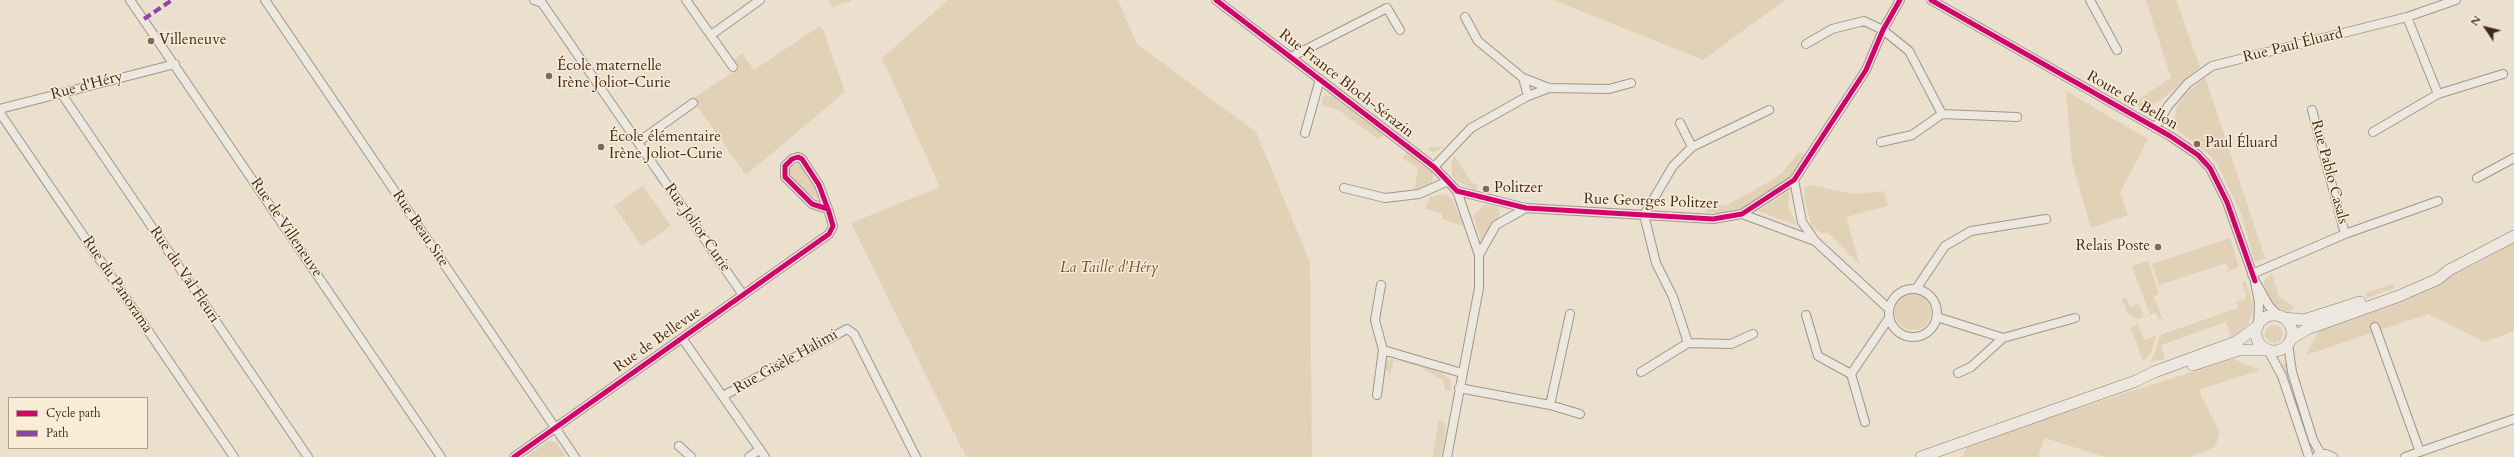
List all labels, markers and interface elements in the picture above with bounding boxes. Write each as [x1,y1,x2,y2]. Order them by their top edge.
north arrow [2466,8,2506,48]
text: N [2467,13,2485,29]
street label: Rue Paul Éluard [2241,25,2345,67]
street label: Rue France Bloch-Sérazin [1275,26,1417,142]
place label: Villeneuve [159,32,227,50]
marker: Villeneuve [146,36,156,46]
place label: École maternelle Irène Joliot-Curie [557,58,671,93]
street label: Rue d'Héry [49,68,125,104]
street label: Route de Bellon [2083,68,2181,134]
marker: École maternelle Irène Joliot-Curie [544,71,554,81]
street label: Rue Pablo Casals [2306,118,2352,226]
place label: École élémentaire Irène Joliot-Curie [609,129,723,164]
place label: Paul Éluard [2205,135,2278,153]
marker: Paul Éluard [2192,139,2202,149]
marker: École élémentaire Irène Joliot-Curie [596,142,606,152]
street label: Rue de Villeneuve [246,175,326,281]
street label: Rue Joliot Curie [660,180,734,276]
place label: Politzer [1494,180,1543,198]
marker: Politzer [1481,184,1491,194]
street label: Rue Beau Site [388,187,452,271]
street label: Rue Georges Politzer [1583,191,1719,213]
street label: Rue du Val Fleuri [145,223,223,327]
street label: Rue du Panorama [78,233,156,337]
place label: Relais Poste [2076,238,2150,256]
marker: Relais Poste [2153,242,2163,252]
park label: La Taille d'Héry [1060,260,1158,278]
street label: Rue de Bellevue [611,303,705,377]
street label: Rue Gisèle Halimi [731,326,841,398]
legend [8,397,148,449]
text: Cycle path [46,405,101,421]
text: Path [46,425,69,441]

